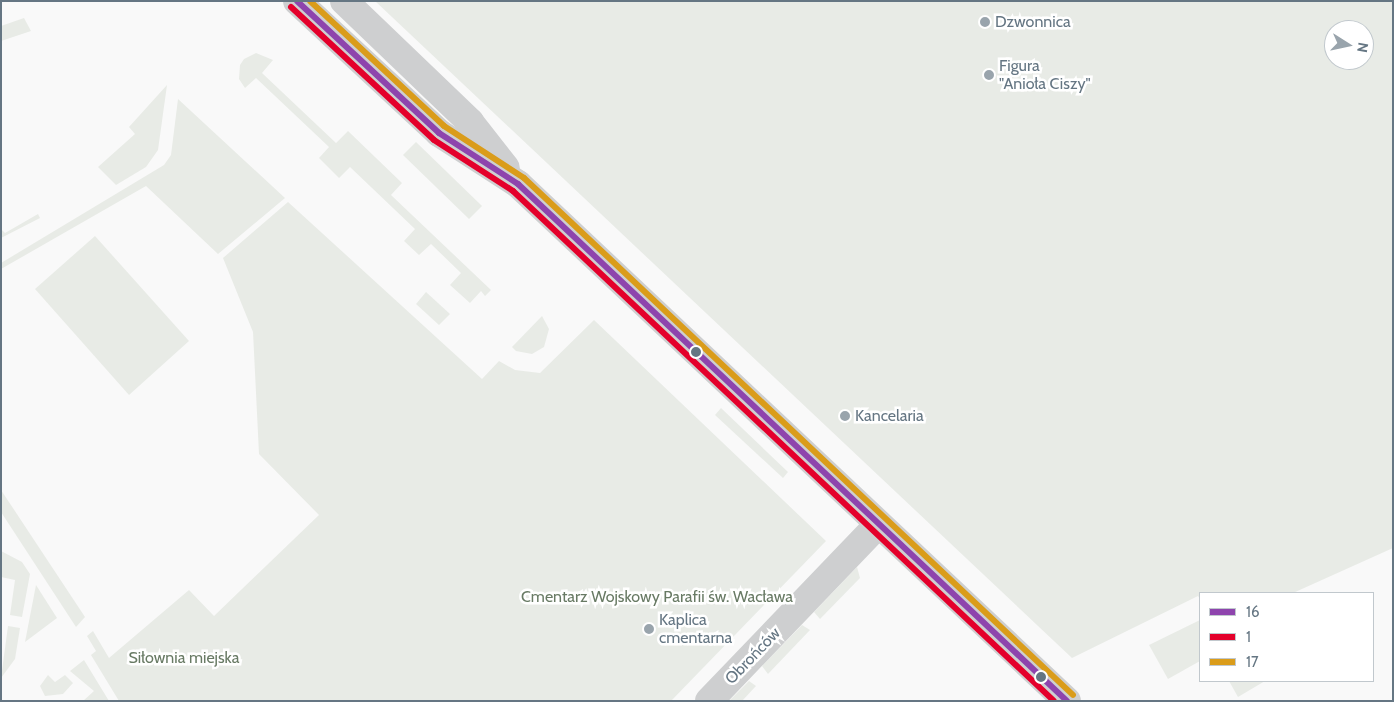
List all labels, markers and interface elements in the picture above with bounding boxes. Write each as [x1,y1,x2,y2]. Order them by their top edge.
place label: Dzwonnica [995,12,1071,32]
marker: Dzwonnica [979,16,991,28]
north arrow [1324,20,1374,70]
text: N [1353,41,1373,54]
place label: Figura "Anioła Ciszy" [999,56,1091,94]
marker: Figura "Anioła Ciszy" [983,69,995,81]
unlabelled marker [691,347,701,357]
place label: Kancelaria [855,406,924,426]
marker: Kancelaria [839,410,851,422]
park label: Cmentarz Wojskowy Parafii św. Wacława [521,587,793,607]
legend [1199,592,1374,682]
text: 16 [1246,603,1259,621]
place label: Kaplica cmentarna [659,610,732,648]
marker: Kaplica cmentarna [643,623,655,635]
street label: Obrońców [721,624,785,688]
text: 1 [1246,628,1251,646]
park label: Siłownia miejska [129,648,239,668]
text: 17 [1246,653,1258,671]
unlabelled marker [1036,672,1046,682]

